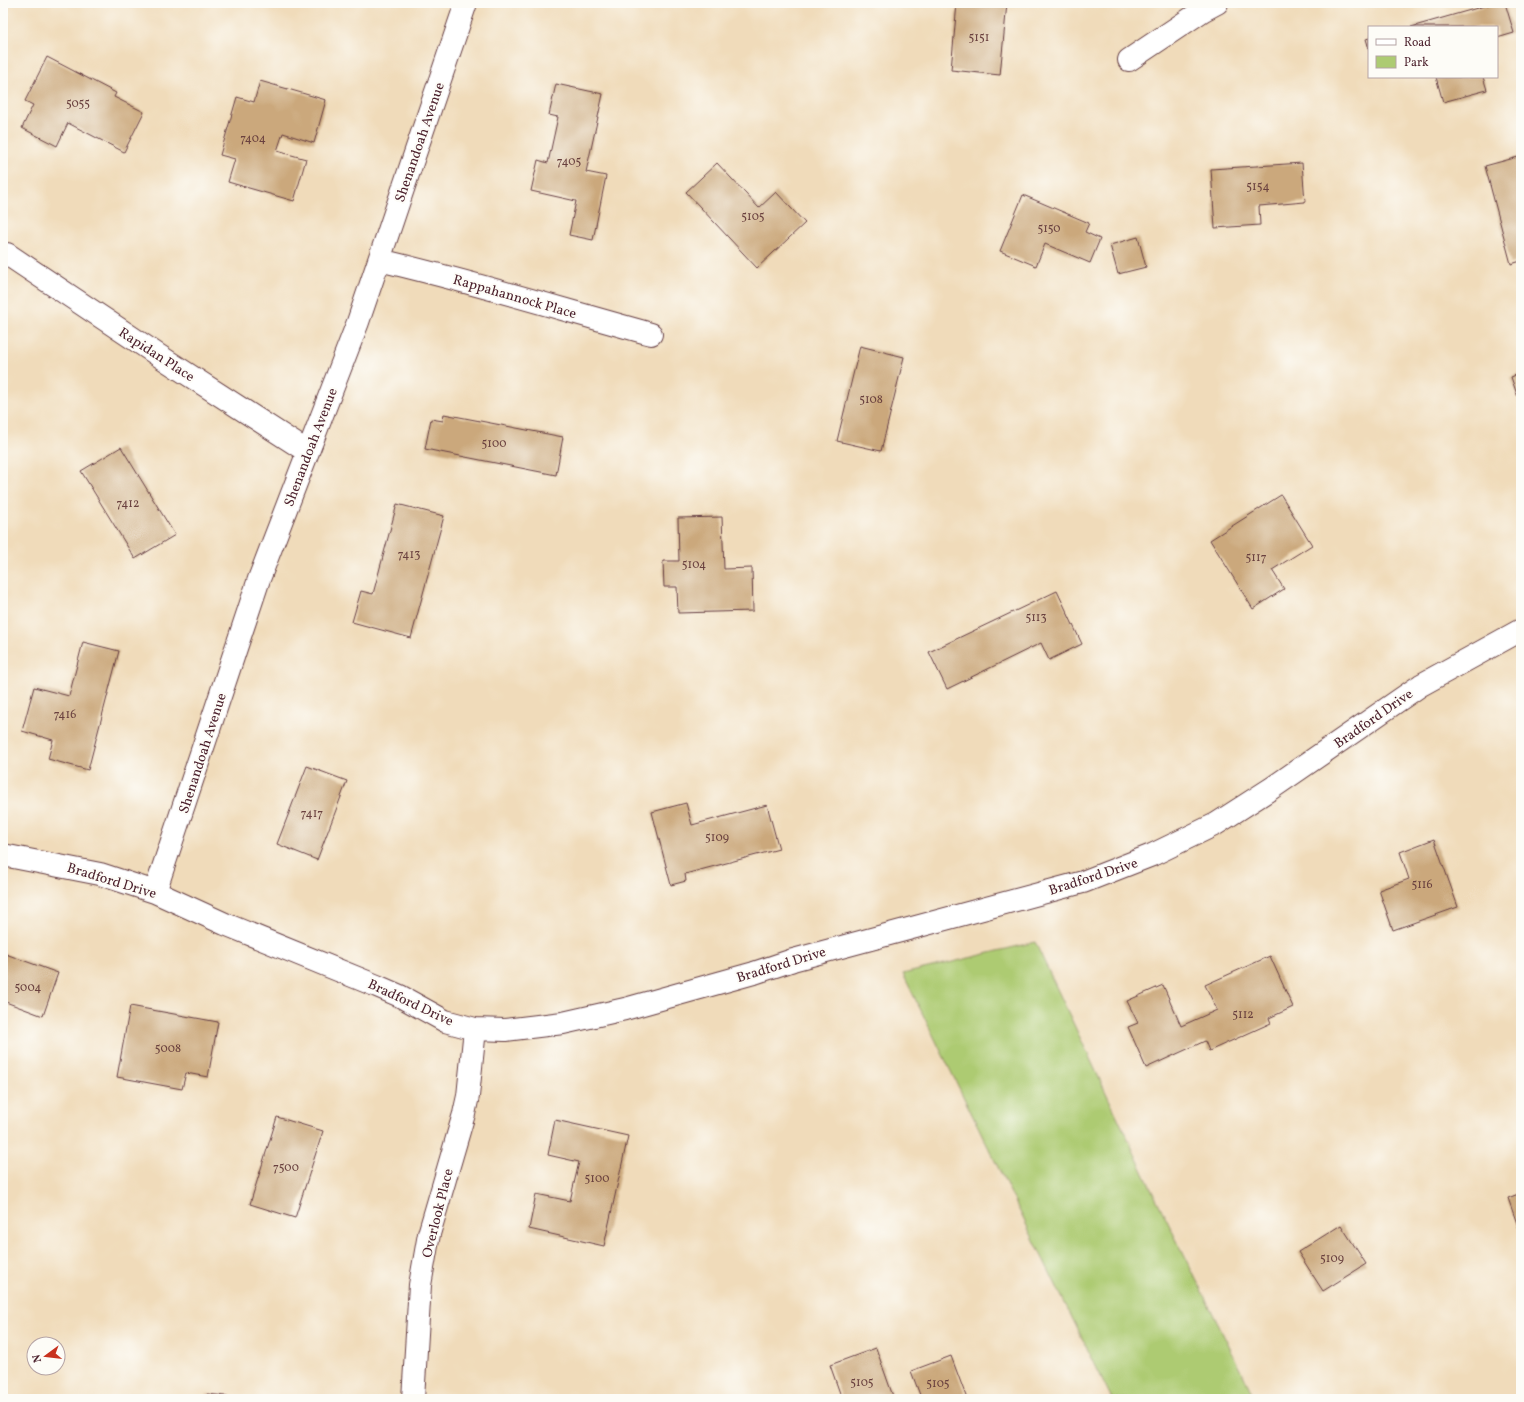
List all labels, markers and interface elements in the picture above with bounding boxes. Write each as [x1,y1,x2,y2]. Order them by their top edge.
legend [1368,26,1498,78]
house number: 5151 [969,30,989,46]
text: Road [1404,35,1431,51]
text: Park [1404,55,1429,71]
street label: Shenandoah Avenue [391,80,450,205]
house number: 5055 [66,96,90,112]
house number: 7404 [240,131,266,147]
house number: 7405 [557,154,581,170]
house number: 5154 [1246,179,1270,195]
house number: 5105 [741,209,765,225]
house number: 5150 [1037,221,1061,237]
street label: Rappahannock Place [451,271,579,324]
street label: Rapidan Place [115,324,198,387]
street label: Shenandoah Avenue [280,385,343,510]
house number: 5108 [859,392,883,408]
house number: 5100 [481,436,507,452]
house number: 7412 [117,496,139,512]
house number: 7413 [398,547,420,563]
house number: 5117 [1246,550,1267,566]
house number: 5104 [682,557,706,573]
house number: 5113 [1025,610,1047,626]
street label: Bradford Drive [1331,685,1417,754]
street label: Shenandoah Avenue [175,690,232,816]
house number: 7416 [54,707,76,723]
house number: 7417 [301,806,323,822]
house number: 5109 [705,830,729,846]
street label: Bradford Drive [1047,854,1141,901]
street label: Bradford Drive [65,859,159,904]
house number: 5116 [1411,877,1433,893]
street label: Bradford Drive [734,943,829,988]
street label: Bradford Drive [364,975,457,1032]
house number: 5004 [14,980,42,996]
house number: 5112 [1232,1007,1254,1023]
house number: 5008 [155,1041,181,1057]
house number: 7500 [273,1160,299,1176]
street label: Overlook Place [418,1166,459,1260]
house number: 5100 [584,1171,610,1187]
house number: 5109 [1320,1251,1344,1267]
north arrow [26,1336,66,1376]
text: N [30,1352,46,1364]
house number: 5105 [850,1375,874,1391]
house number: 5105 [926,1376,950,1392]

